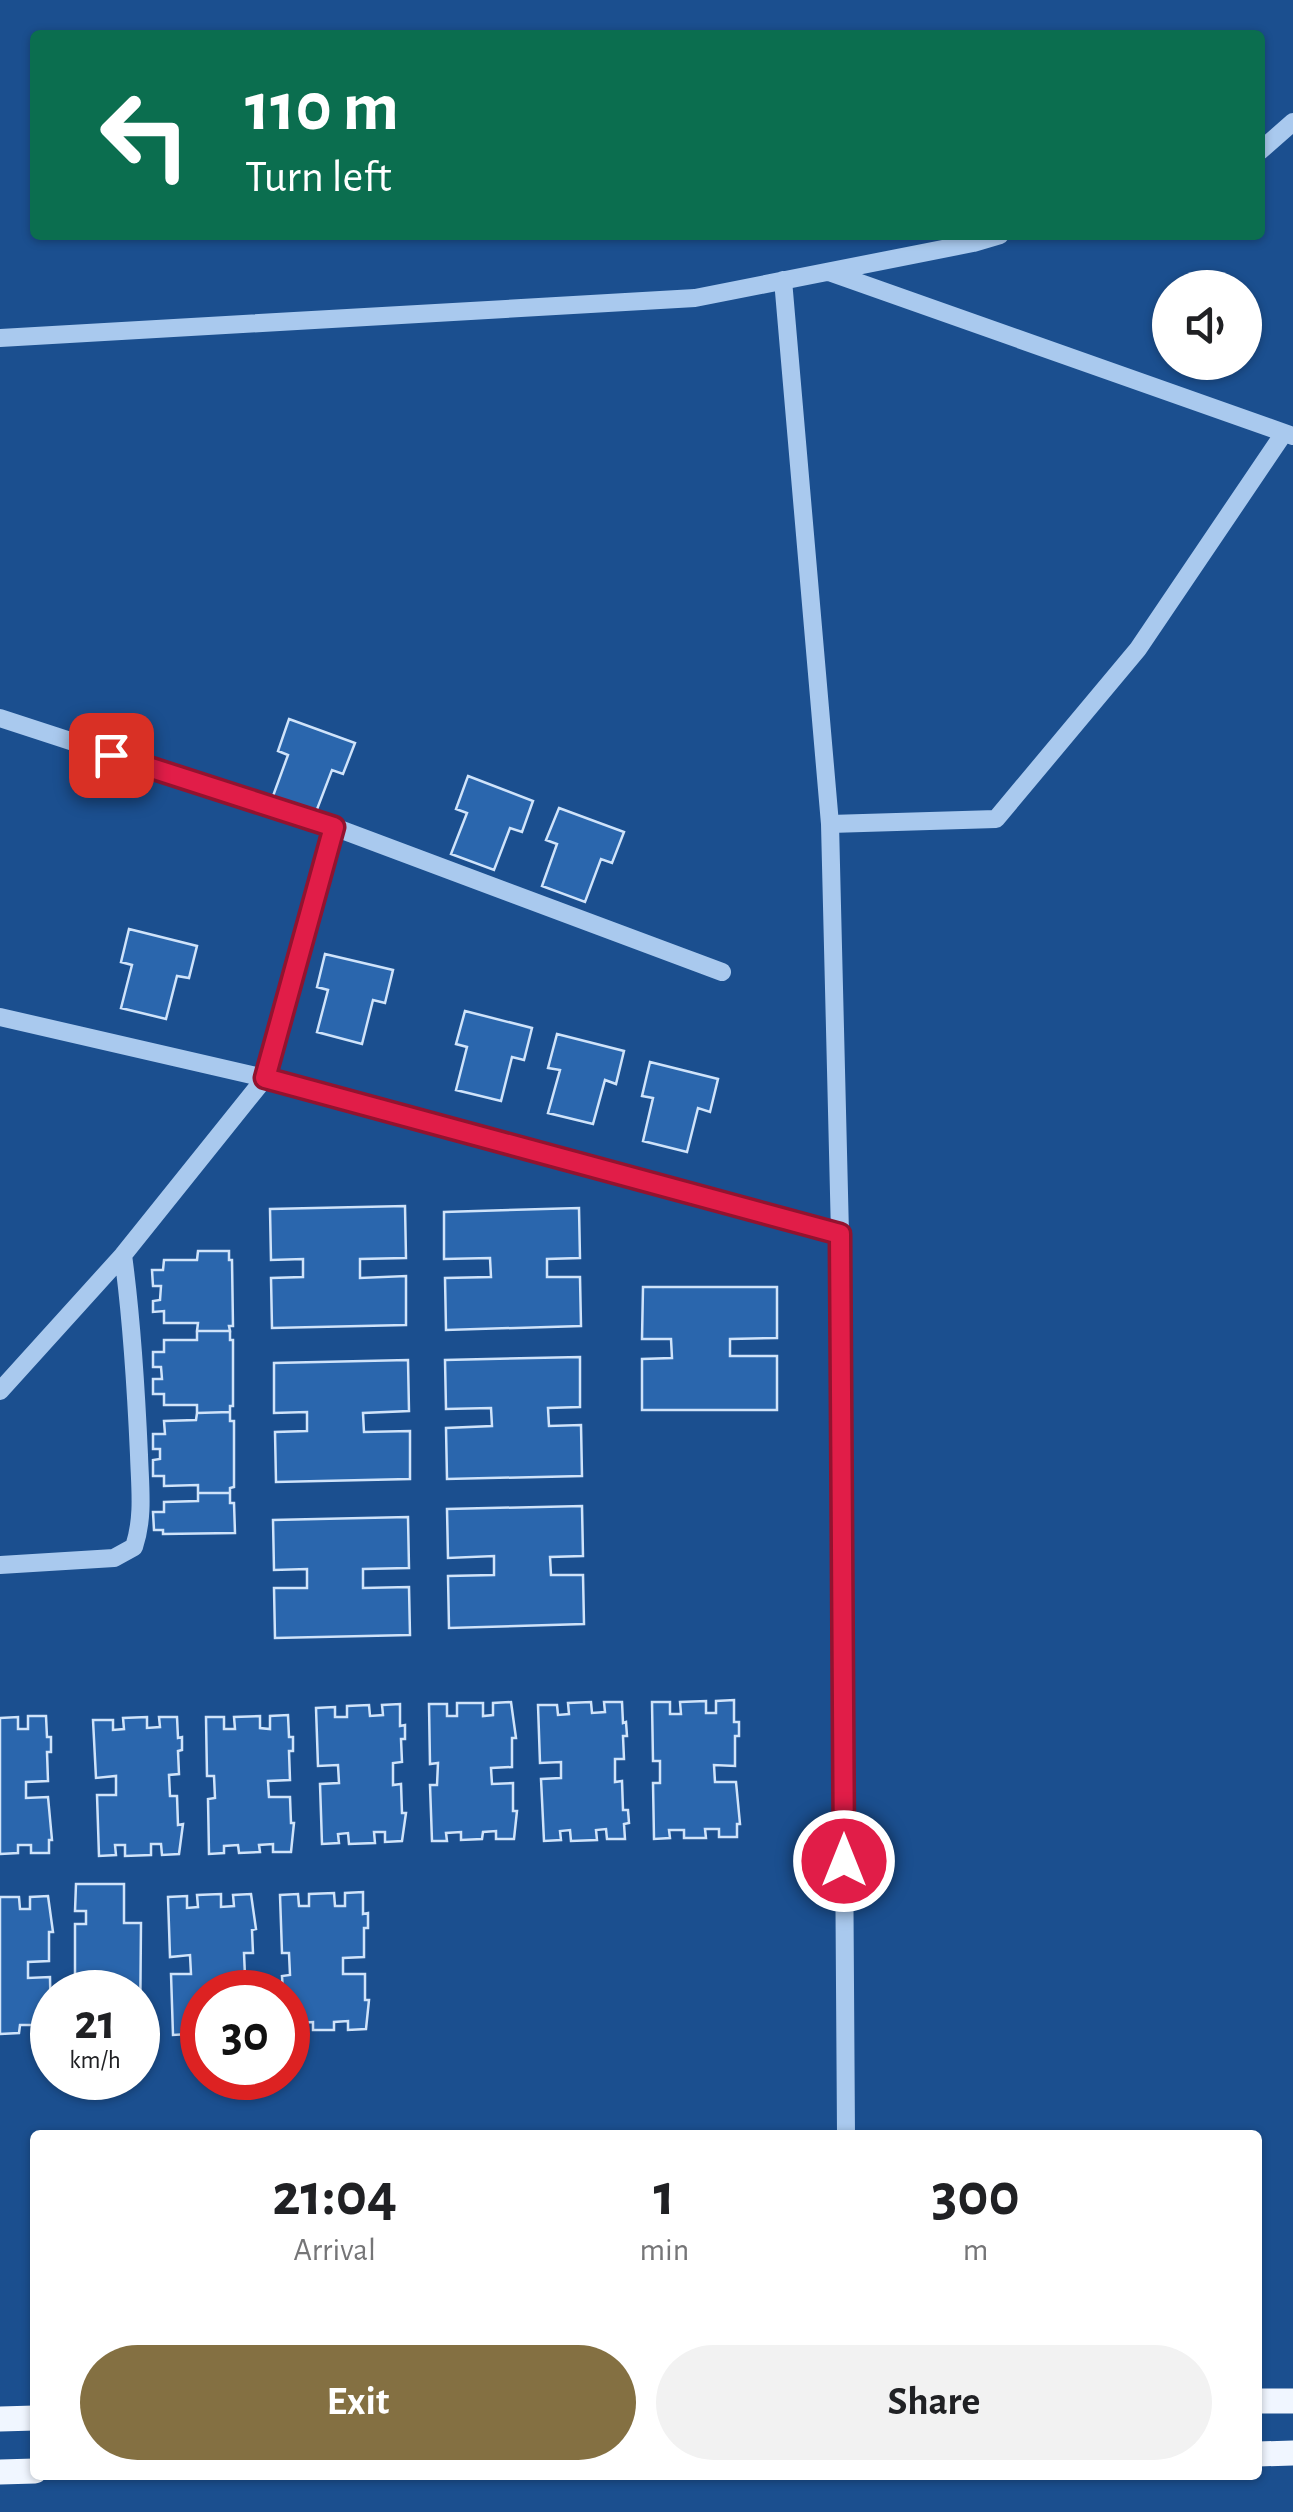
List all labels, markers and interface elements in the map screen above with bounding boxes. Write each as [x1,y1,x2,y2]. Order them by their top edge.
icon: left [80,70,210,200]
text: 110 m [245,73,399,143]
text: Turn left [245,155,392,200]
map controls [1152,270,1262,380]
button: sound [1152,270,1262,380]
pin [69,713,154,798]
icon: arrive [84,728,139,783]
position arrow [792,1809,896,1913]
speed limit sign: 30 [180,1970,310,2100]
text: 21 [74,1998,116,2048]
text: km/h [69,2048,121,2073]
text: 21:04 [272,2166,397,2226]
text: 1 [654,2166,675,2226]
text: 300 [931,2166,1020,2226]
text: Arrival [294,2234,376,2266]
text: min [639,2234,689,2266]
text: m [963,2234,988,2266]
button: Exit [80,2345,636,2460]
button: Share [656,2345,1212,2460]

